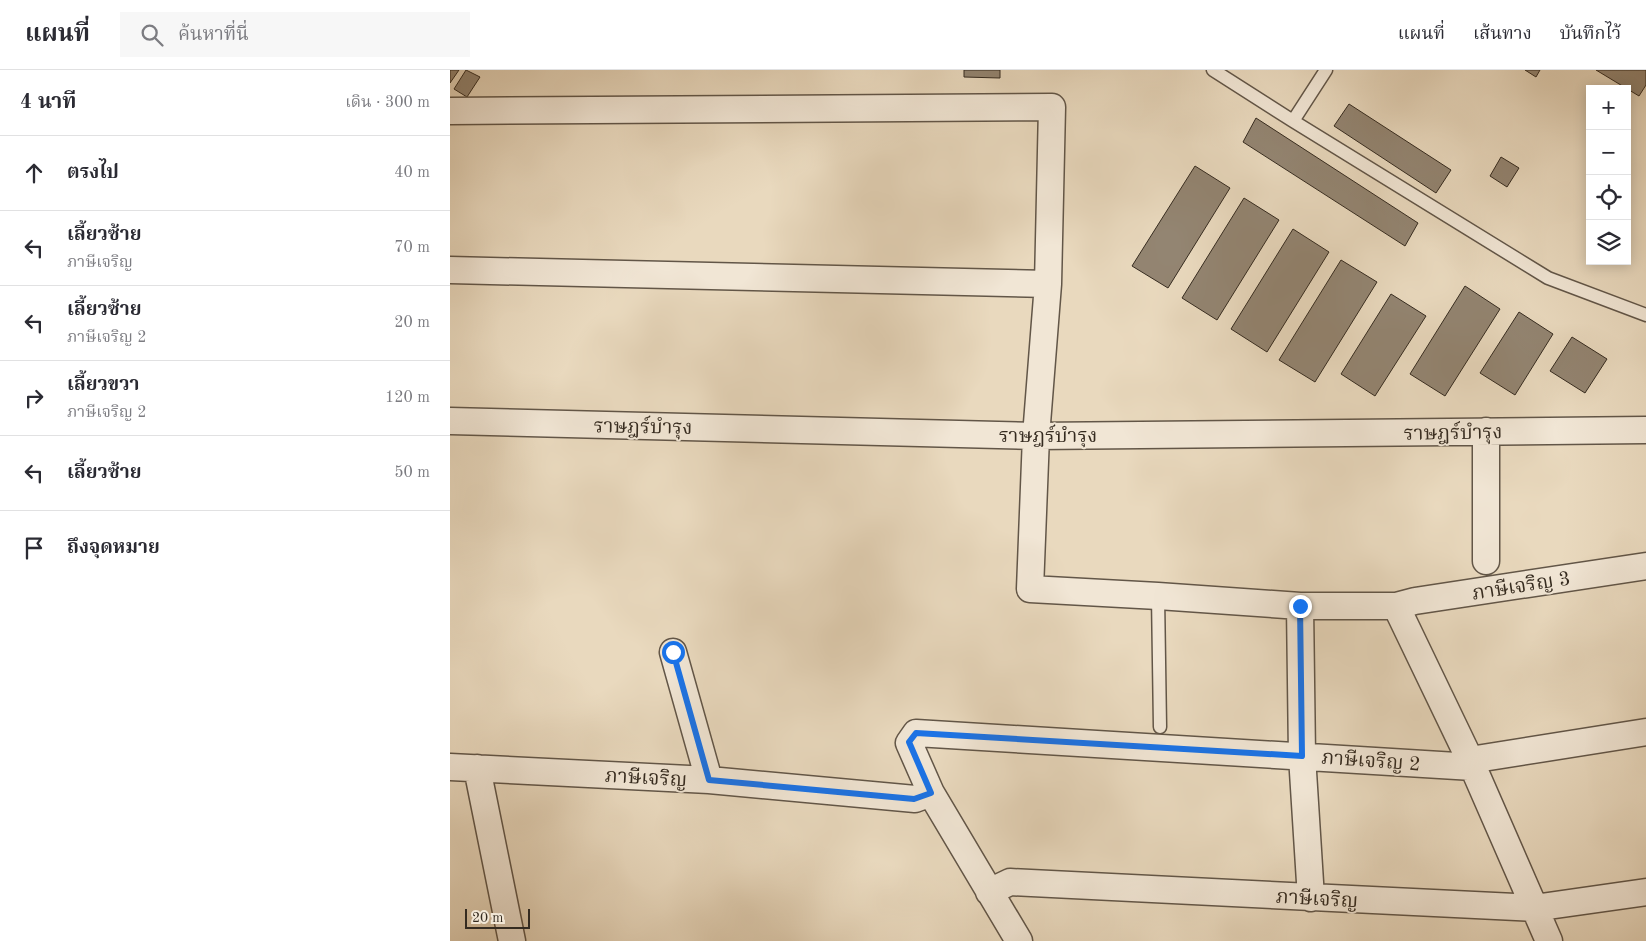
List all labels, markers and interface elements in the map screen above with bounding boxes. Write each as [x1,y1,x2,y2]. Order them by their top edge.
search box [120,12,470,57]
icon: search [138,21,166,49]
text: แผนที่ [25,23,90,47]
text: แผนที่ [1398,25,1445,43]
text: เส้นทาง [1473,25,1532,43]
text: บันทึกไว้ [1560,25,1621,43]
text: ค้นหาที่นี่ [178,26,249,45]
map controls [1586,85,1631,265]
button: + [1586,85,1631,130]
text: 4 นาที [20,92,76,113]
text: เดิน · 300 m [345,95,430,111]
button: − [1586,130,1631,175]
icon: ahead [20,159,48,187]
text: ตรงไป [67,164,119,183]
text: 40 m [394,165,430,181]
button: locate [1586,175,1631,220]
button: layers [1586,220,1631,265]
text: เลี้ยวซ้าย [67,226,141,245]
icon: left [20,234,48,262]
text: 70 m [394,240,430,256]
text: ภาษีเจริญ [67,255,133,271]
text: เลี้ยวซ้าย [67,301,141,320]
icon: left [20,309,48,337]
text: 20 m [394,315,430,331]
text: ภาษีเจริญ 2 [67,330,147,346]
text: เลี้ยวขวา [67,376,139,395]
icon: right [20,384,48,412]
text: 120 m [385,390,430,406]
text: ภาษีเจริญ 2 [67,405,147,421]
street label: ราษฎร์บำรุง [593,414,693,440]
street label: ราษฎร์บำรุง [1403,420,1503,446]
street label: ราษฎร์บำรุง [999,424,1097,448]
icon: left [20,459,48,487]
text: เลี้ยวซ้าย [67,464,141,483]
text: 50 m [394,465,430,481]
icon: arrive [20,534,48,562]
text: ถึงจุดหมาย [67,539,160,558]
street label: ภาษีเจริญ 3 [1470,568,1572,605]
route end [1289,595,1312,618]
route start [662,641,685,664]
street label: ภาษีเจริญ 2 [1321,748,1421,775]
street label: ภาษีเจริญ [604,766,688,791]
street label: ภาษีเจริญ [1275,887,1359,912]
scale bar [465,906,530,929]
text: 20 m [472,911,503,925]

